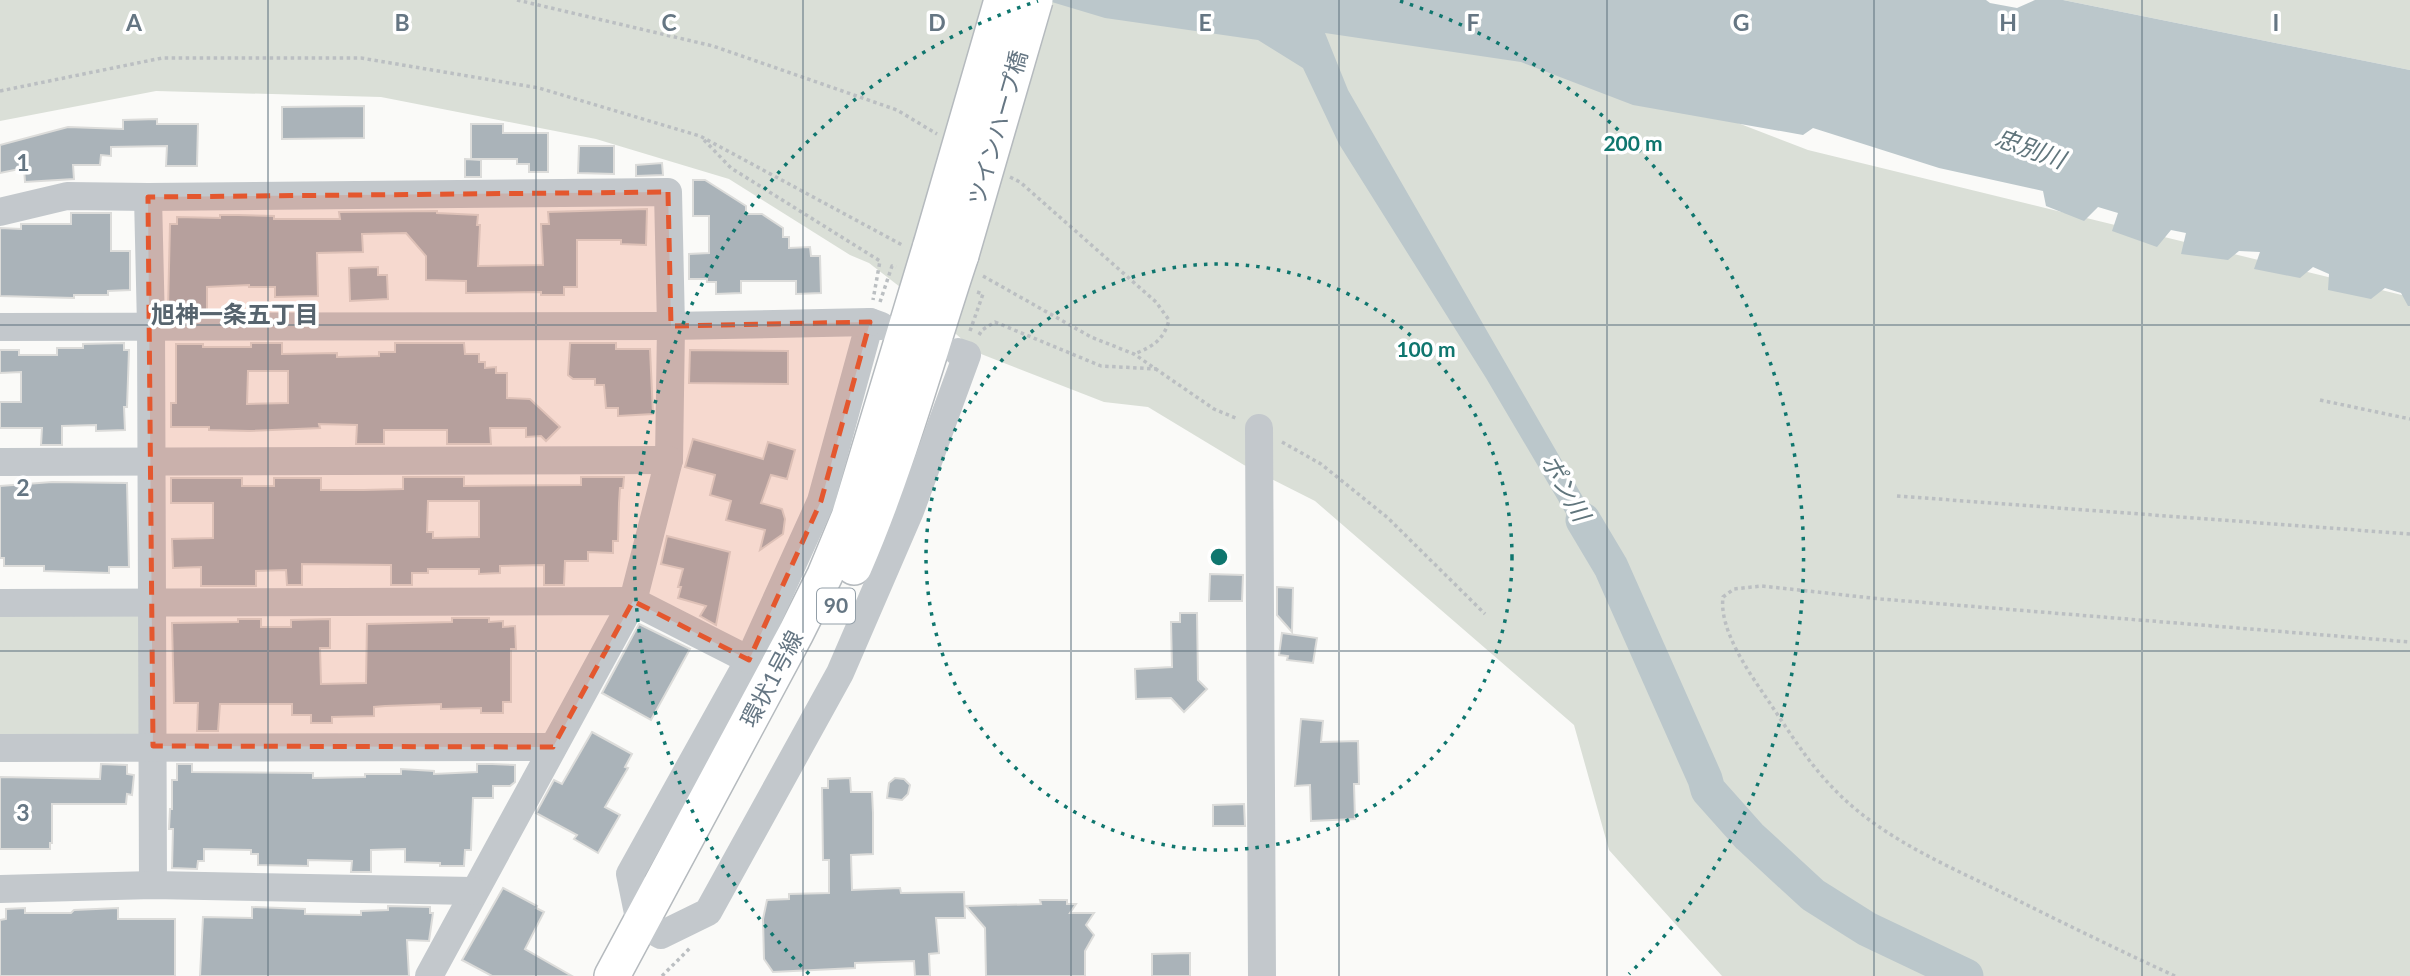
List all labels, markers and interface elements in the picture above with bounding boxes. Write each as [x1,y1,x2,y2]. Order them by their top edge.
text: A [125,8,143,36]
text: B [394,8,410,36]
text: C [661,8,677,36]
text: D [928,8,946,36]
text: E [1198,8,1212,36]
text: F [1466,8,1480,36]
text: G [1733,8,1749,36]
text: H [1999,8,2017,36]
text: I [2273,8,2279,36]
street label: ツインハープ橋 [962,47,1032,208]
water label: 忠別川 [1992,122,2072,175]
text: 200 m [1603,130,1663,155]
text: 1 [16,148,30,176]
district label: 旭神一条五丁目 [151,299,319,328]
text: 100 m [1396,336,1456,361]
water label: ポン川 [1536,449,1598,528]
text: 2 [16,473,30,501]
centre of rings [1207,545,1231,569]
road number: 90 [817,588,855,624]
street label: 環状1号線 [734,625,808,732]
text: 3 [16,798,30,826]

